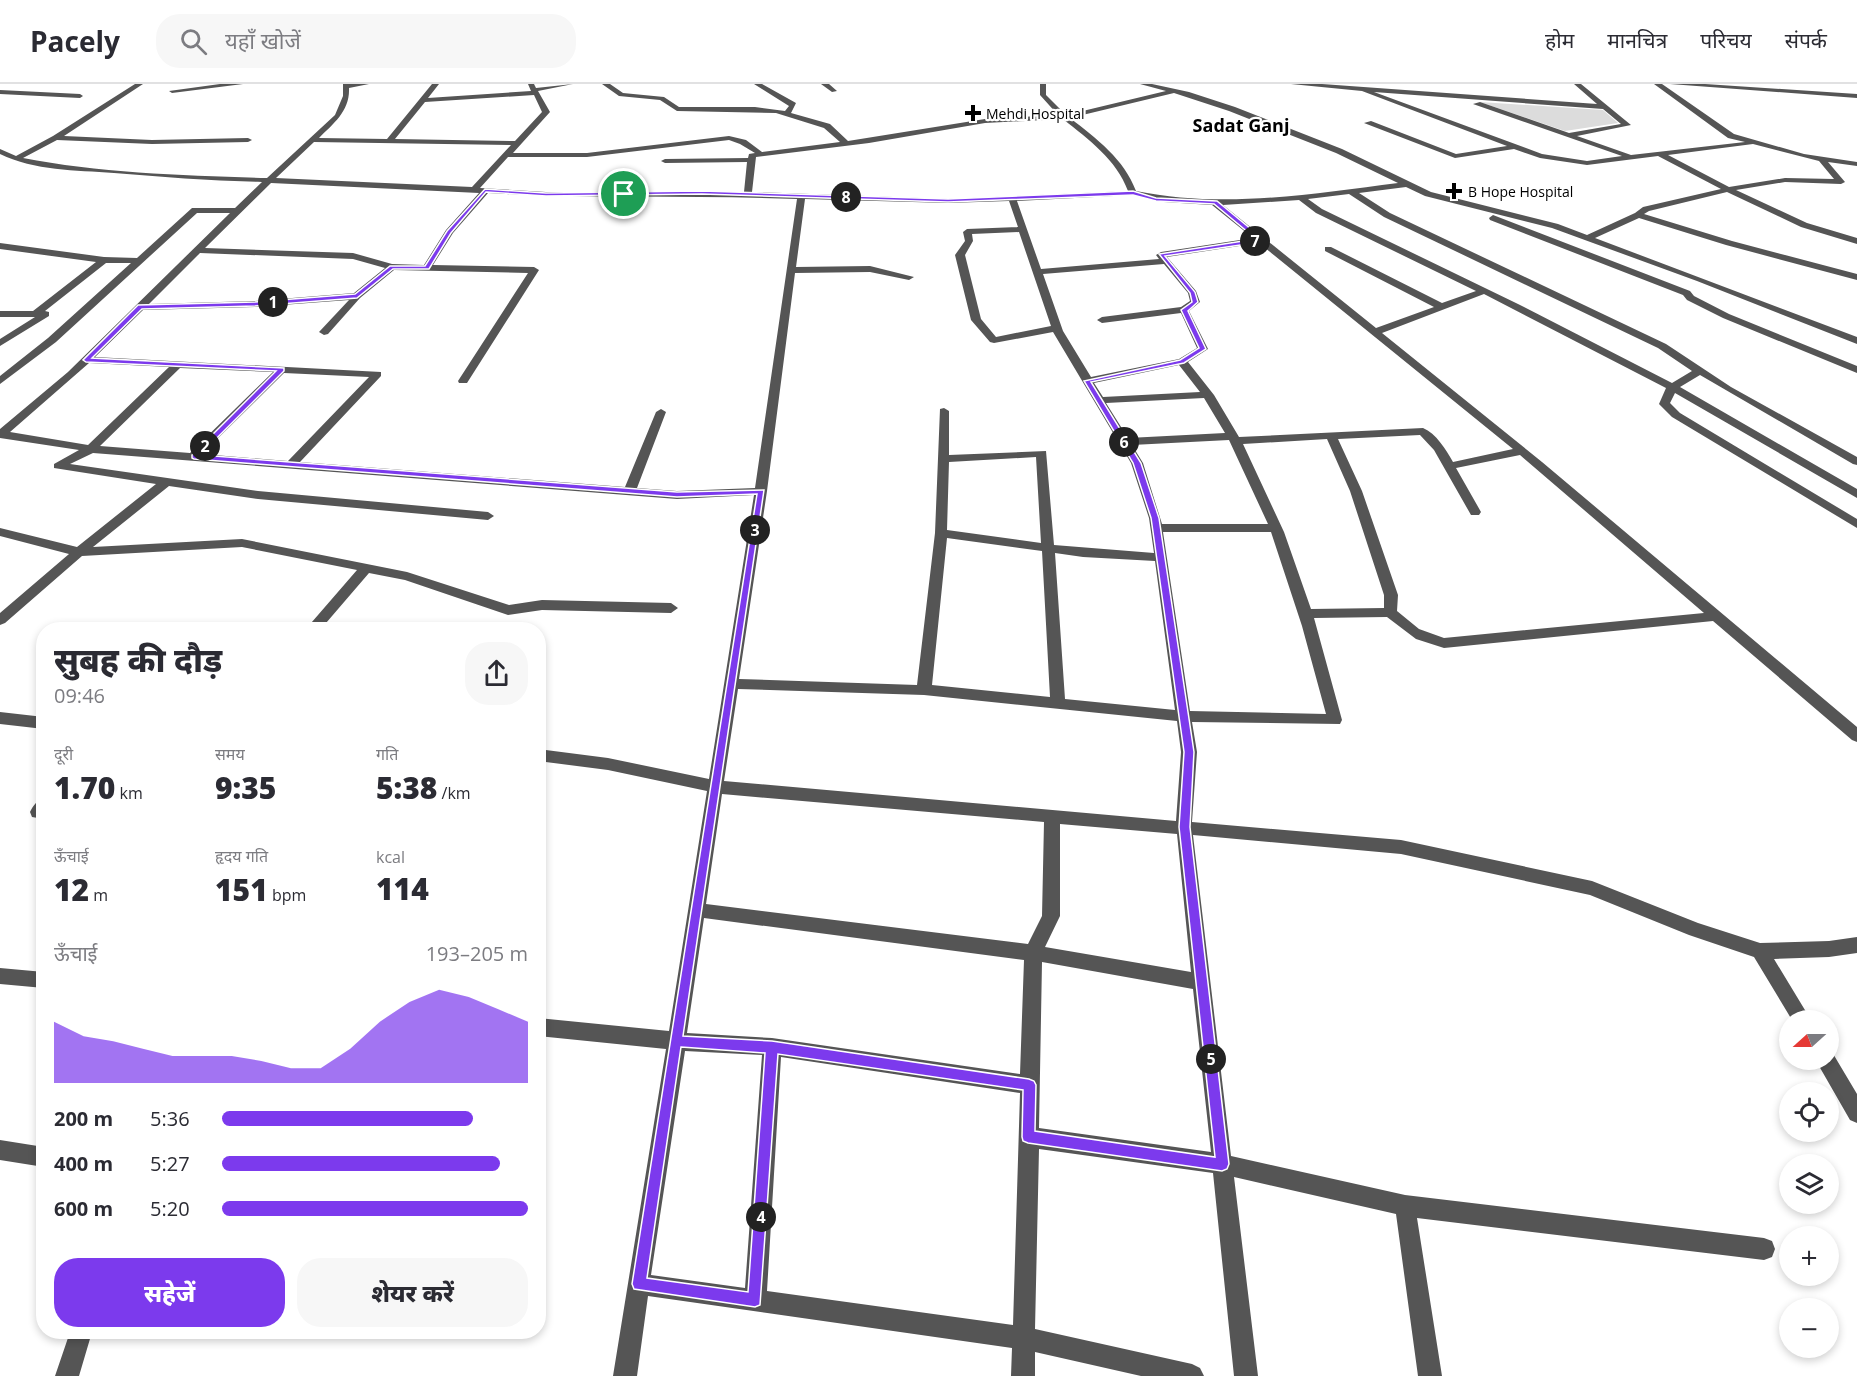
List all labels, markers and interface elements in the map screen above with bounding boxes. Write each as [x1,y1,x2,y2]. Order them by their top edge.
search box [156,14,576,68]
text: Pacely [30,22,120,60]
icon: search [177,25,210,58]
text: यहाँ खोजें [225,25,301,55]
text: होम [1545,26,1574,54]
text: मानचित्र [1607,26,1667,54]
text: परिचय [1700,26,1752,54]
text: संपर्क [1785,26,1827,54]
marker: Mehdi Hospital [964,104,982,122]
place label: Mehdi Hospital [986,104,1085,123]
district label: Sadat Ganj [1193,113,1289,137]
pin [598,168,649,219]
icon: arrive [607,177,640,210]
pin: 8 [831,182,861,212]
marker: B Hope Hospital [1445,182,1463,200]
place label: B Hope Hospital [1468,182,1573,201]
text: 8 [841,186,851,208]
pin: 7 [1240,226,1270,256]
text: 7 [1250,230,1260,252]
pin: 1 [258,287,288,317]
text: 1 [268,291,278,313]
pin: 6 [1109,427,1139,457]
pin: 2 [190,431,220,461]
text: 6 [1119,431,1129,453]
text: 2 [200,435,210,457]
pin: 3 [740,515,770,545]
text: 3 [750,519,760,541]
text: सुबह की दौड़ [54,637,222,682]
button: share [465,642,528,705]
text: 09:46 [54,682,105,709]
text: दूरी [54,743,73,765]
text: समय [215,743,245,765]
text: गति [376,743,398,765]
text: 1.70 [54,767,115,808]
text: 9:35 [215,767,276,808]
text: 5:38 [376,767,437,808]
text: km [115,782,143,804]
text: /km [437,782,471,804]
text: ऊँचाई [54,845,89,867]
text: हृदय गति [215,845,268,867]
text: kcal [376,846,405,868]
text: 114 [376,868,429,909]
text: 12 [54,869,89,910]
text: 151 [215,869,268,910]
text: m [89,884,108,906]
text: bpm [268,884,306,906]
text: ऊँचाई [54,940,97,967]
text: 193–205 m [426,940,528,967]
north arrow [1779,1010,1839,1070]
map controls [1779,1010,1839,1358]
pin: 5 [1196,1044,1226,1074]
text: 5 [1206,1048,1216,1070]
button: locate [1779,1082,1839,1142]
text: 200 m [54,1105,113,1132]
text: 5:36 [150,1105,190,1132]
text: 400 m [54,1150,113,1177]
text: 5:27 [150,1150,190,1177]
button: layers [1779,1154,1839,1214]
text: 600 m [54,1195,113,1222]
text: 5:20 [150,1195,190,1222]
pin: 4 [746,1202,776,1232]
text: 4 [756,1206,766,1228]
button: + [1779,1226,1839,1286]
button: सहेजें [54,1258,285,1327]
button: शेयर करें [297,1258,528,1327]
button: − [1779,1298,1839,1358]

